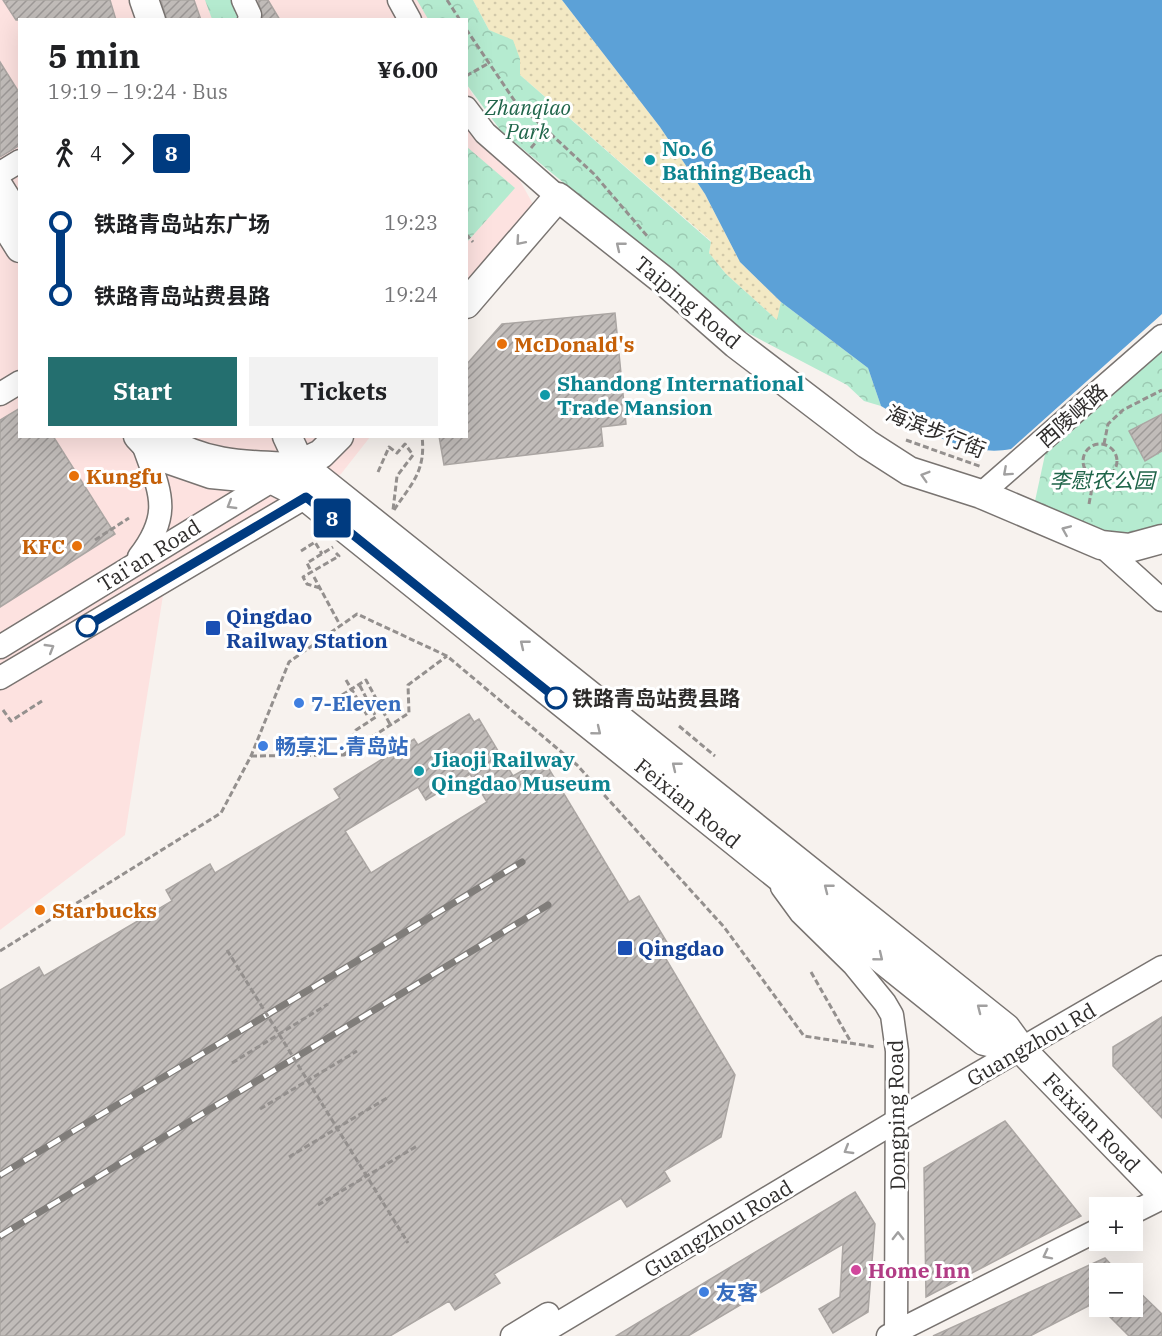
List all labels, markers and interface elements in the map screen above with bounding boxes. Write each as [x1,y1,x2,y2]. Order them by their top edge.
text: 5 min [48,34,140,77]
text: ¥6.00 [377,55,438,84]
text: 19:19 – 19:24 · Bus [48,78,228,105]
park label: Zhanqiao Park [484,93,571,145]
place label: No. 6 Bathing Beach [662,134,812,186]
icon: walk [48,137,81,170]
icon: forward [111,137,144,170]
text: 8 [165,139,178,167]
text: 4 [90,140,102,167]
marker: No. 6 Bathing Beach [643,153,657,167]
text: 铁路青岛站东广场 [94,209,270,238]
text: 19:23 [384,209,438,236]
one-way arrow [516,234,527,245]
one-way arrow [616,242,627,253]
street label: Taiping Road [629,249,747,355]
text: 铁路青岛站费县路 [94,281,270,310]
text: 19:24 [384,281,438,308]
place label: McDonald's [514,330,634,358]
marker: McDonald's [495,337,509,351]
button: Start [48,357,237,426]
button: Tickets [249,357,438,426]
place label: Shandong International Trade Mansion [557,369,804,421]
street label: 西陵峡路 [1031,377,1113,453]
marker: Shandong International Trade Mansion [538,388,552,402]
street label: 海滨步行街 [882,398,990,464]
place label: Kungfu [86,462,163,490]
one-way arrow [1003,465,1014,476]
park label: 李慰农公园 [1050,466,1157,494]
marker: Kungfu [67,469,81,483]
one-way arrow [920,471,931,484]
one-way arrow [227,497,237,509]
line badge: 8 [312,498,352,538]
text: 8 [326,504,338,532]
street label: Tai'an Road [92,512,206,598]
one-way arrow [1061,525,1072,537]
place label: KFC [22,532,65,560]
marker: KFC [70,539,84,553]
place label: Qingdao Railway Station [226,602,388,654]
unlabelled marker [76,615,98,637]
marker: Qingdao Railway Station [204,619,222,637]
one-way arrow [519,640,530,651]
one-way arrow [44,643,54,655]
place label: 铁路青岛站费县路 [572,684,740,712]
marker: 铁路青岛站费县路 [545,687,567,709]
place label: 7-Eleven [311,689,402,717]
marker: 7-Eleven [292,696,306,710]
one-way arrow [590,723,601,734]
place label: 畅享汇·青岛站 [275,732,408,760]
marker: 畅享汇·青岛站 [256,739,270,753]
place label: Jiaoji Railway Qingdao Museum [431,745,611,797]
street label: Feixian Road [629,752,747,854]
one-way arrow [672,762,683,773]
marker: Jiaoji Railway Qingdao Museum [412,764,426,778]
one-way arrow [824,884,835,895]
place label: Starbucks [52,896,157,924]
marker: Starbucks [33,903,47,917]
place label: Qingdao [638,934,724,962]
marker: Qingdao [616,939,634,957]
one-way arrow [872,949,883,960]
street label: Guangzhou Rd [961,996,1101,1092]
one-way arrow [977,1005,988,1016]
street label: Dongping Road [881,1039,911,1191]
street label: Feixian Road [1037,1066,1147,1178]
one-way arrow [844,1143,854,1154]
street label: Guangzhou Road [639,1173,797,1283]
map controls [1089,1197,1143,1317]
button: + [1089,1197,1143,1251]
one-way arrow [892,1231,904,1240]
one-way arrow [1043,1248,1054,1260]
place label: Home Inn [868,1256,970,1284]
marker: Home Inn [849,1263,863,1277]
button: − [1089,1263,1143,1317]
place label: 友客 [716,1278,758,1306]
marker: 友客 [697,1285,711,1299]

